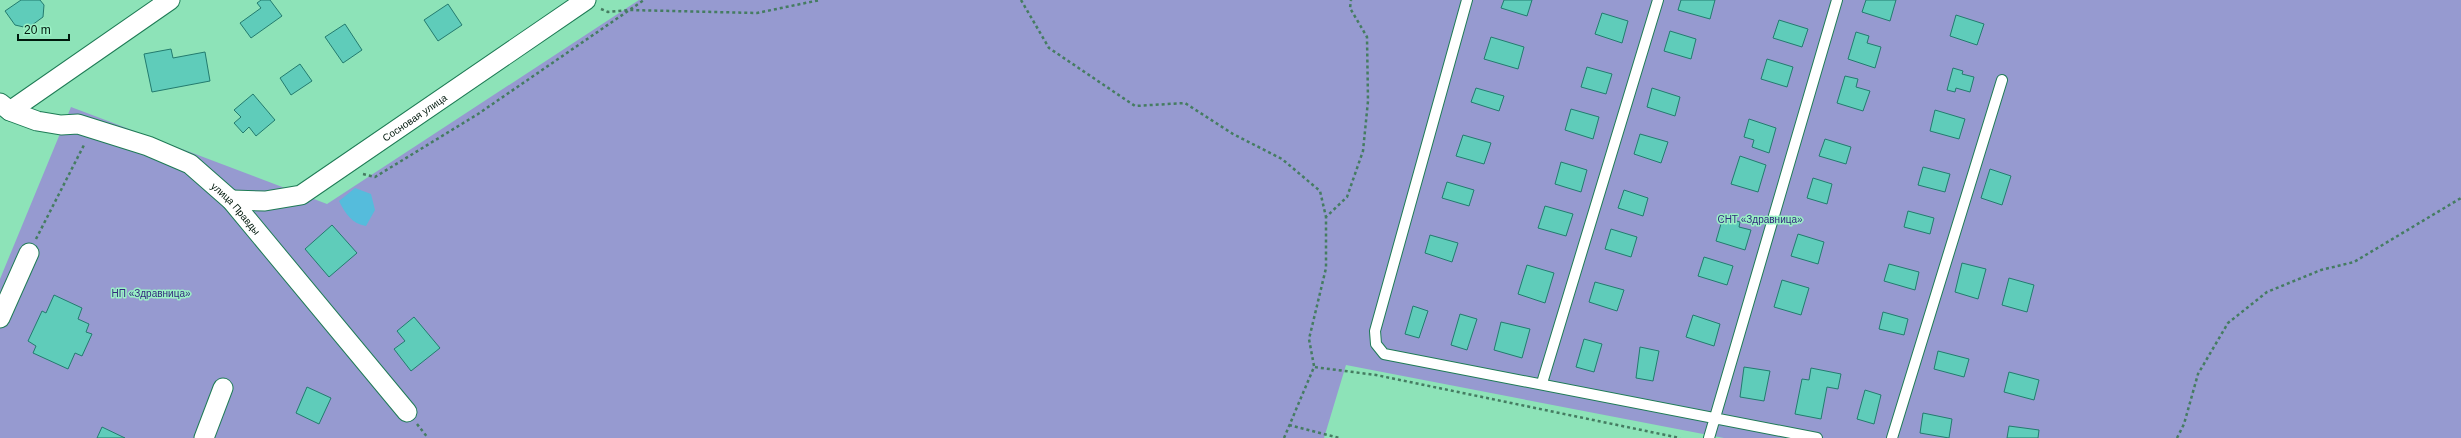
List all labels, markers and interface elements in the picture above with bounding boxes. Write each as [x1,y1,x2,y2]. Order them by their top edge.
scale bar [18,16,69,42]
text: 20 m [24,23,51,37]
street label: Сосновая улица [381,92,449,144]
street label: улица Правды [209,180,262,237]
park label: СНТ «Здравница» [1717,214,1803,225]
park label: НП «Здравница» [111,288,191,299]

